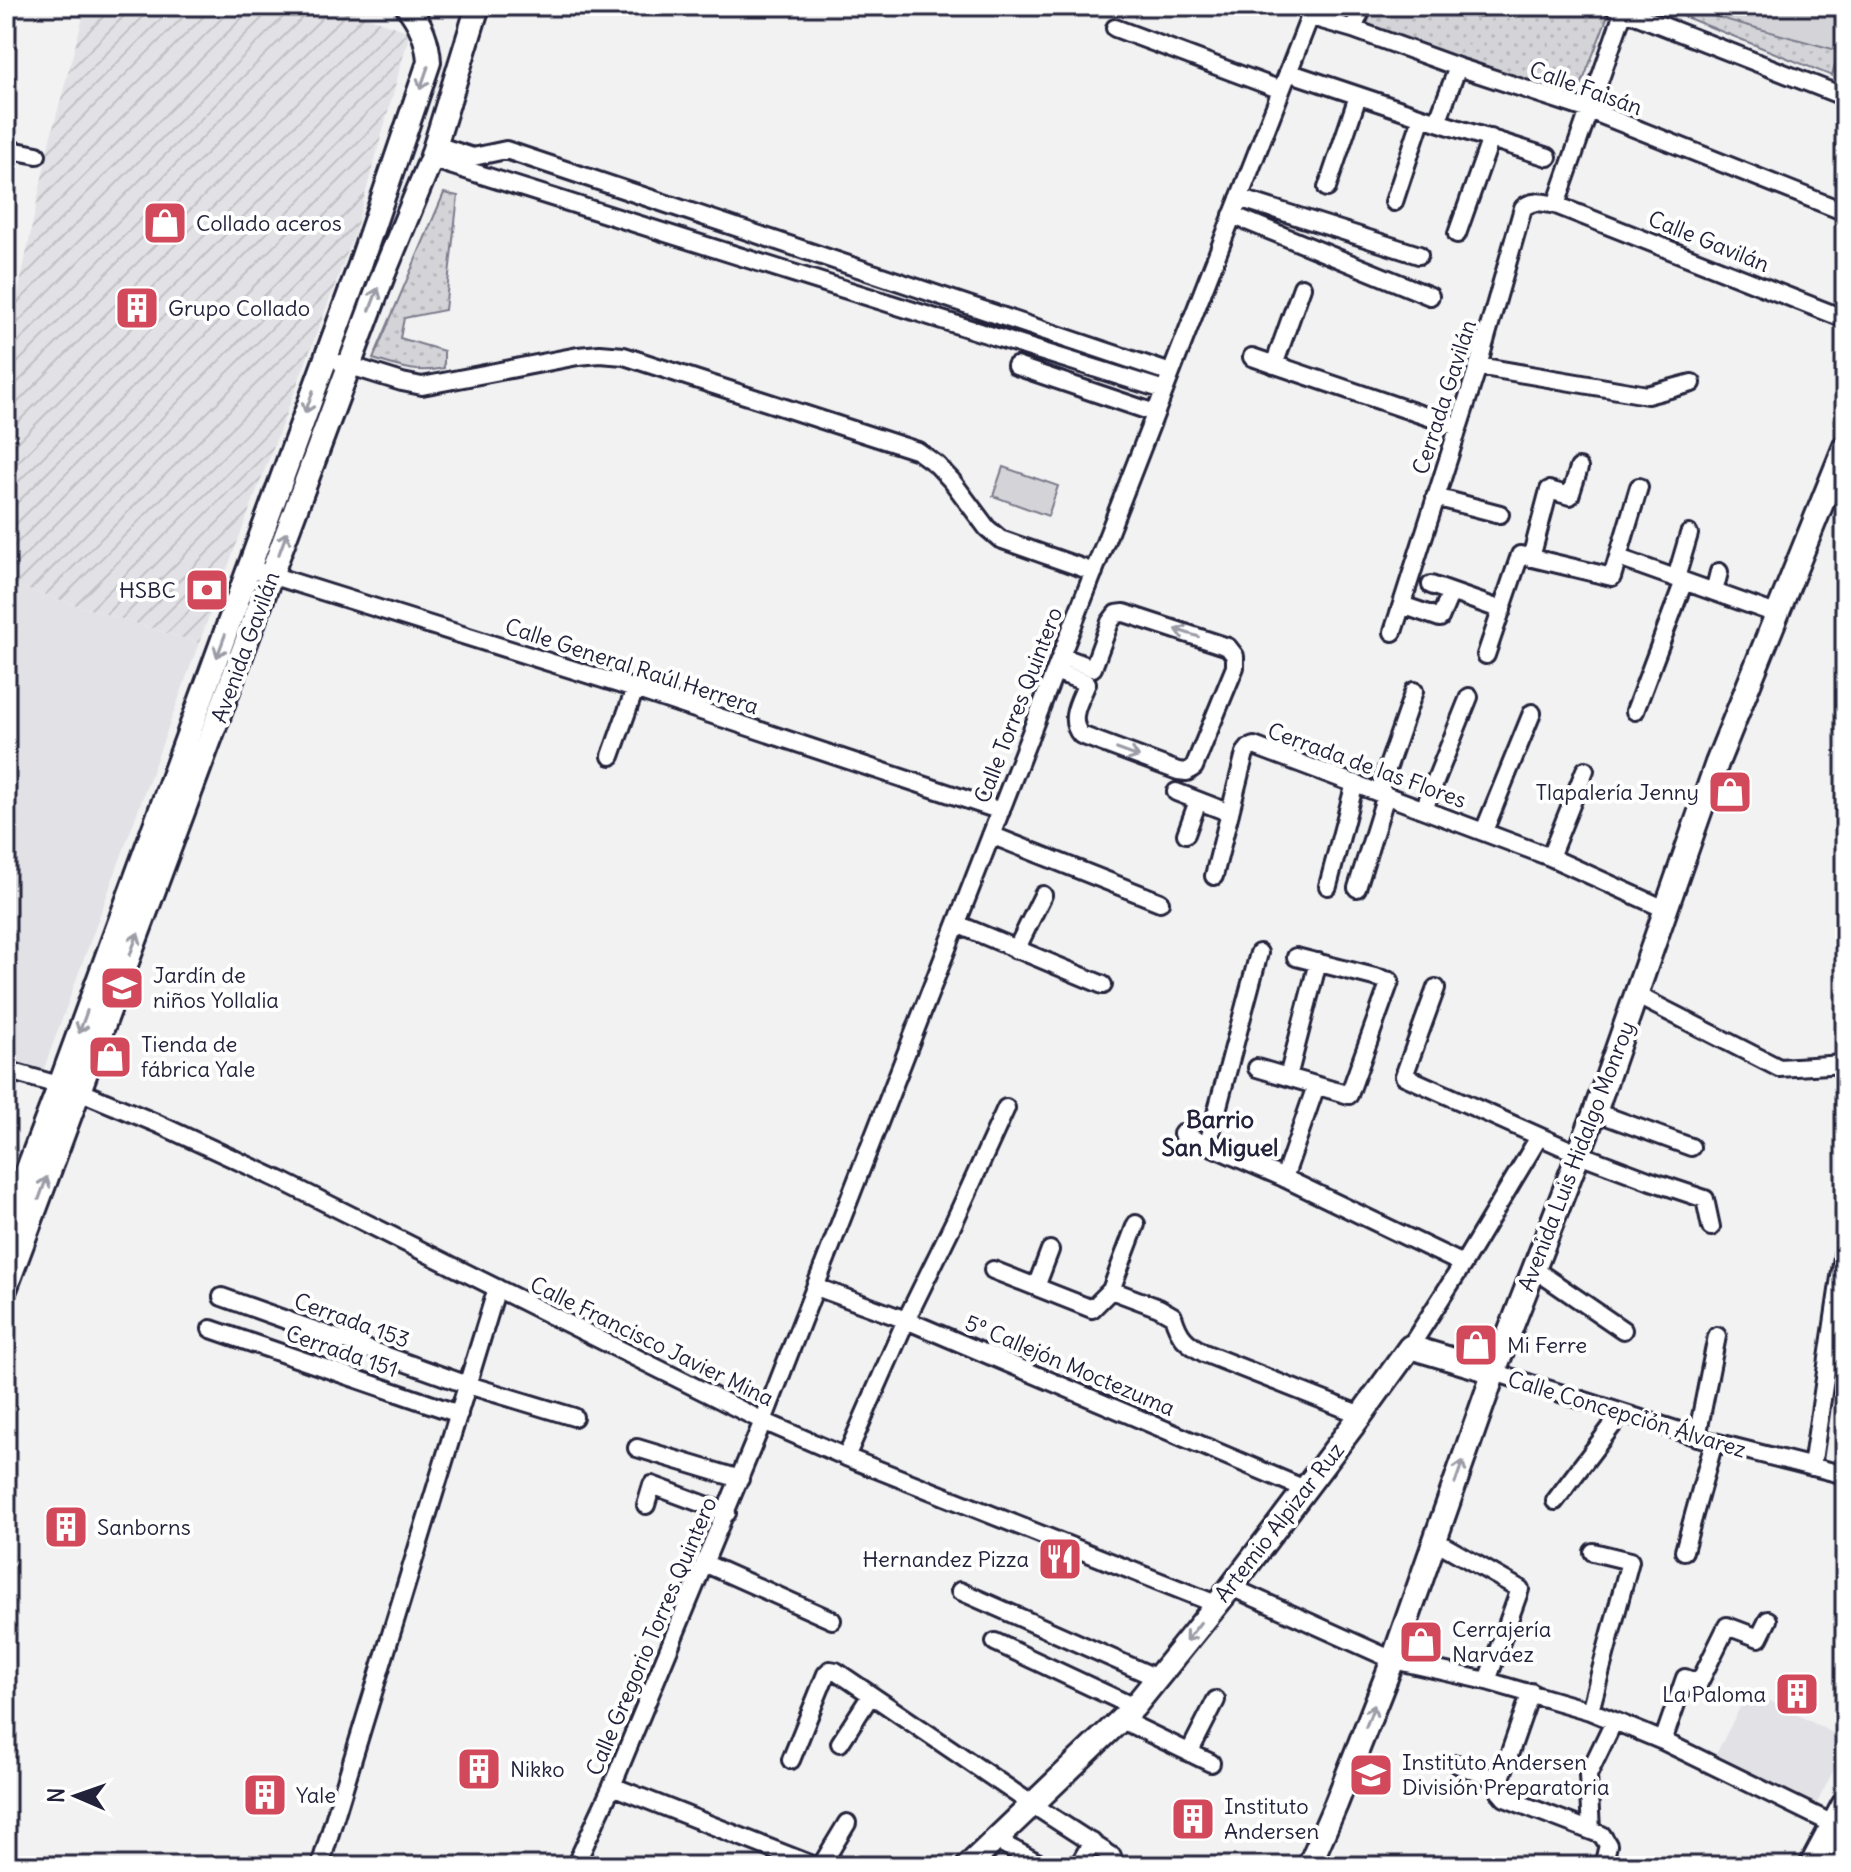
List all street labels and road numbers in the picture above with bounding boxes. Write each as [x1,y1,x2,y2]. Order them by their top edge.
street label: Calle Faisán [1526,55,1646,121]
street label: Calle Gavilán [1644,204,1774,278]
street label: Cerrada Gavilán [1406,316,1482,478]
street label: Avenida Gavilán [205,567,285,727]
street label: Calle Torres Quintero [968,603,1068,807]
street label: Calle General Raúl Herrera [502,612,762,720]
street label: Cerrada de las Flores [1264,716,1470,814]
street label: Avenida Luis Hidalgo Monroy [1511,1017,1641,1295]
street label: Calle Francisco Javier Mina [526,1270,778,1412]
street label: Cerrada 153 [291,1286,413,1354]
street label: 5º Callejón Moctezuma [961,1308,1179,1422]
street label: Cerrada 151 [282,1319,402,1383]
street label: Calle Concepción Álvarez [1504,1364,1750,1464]
street label: Artemio Alpizar Ruz [1208,1437,1350,1607]
street label: Calle Gregorio Torres Quintero [580,1492,722,1780]

